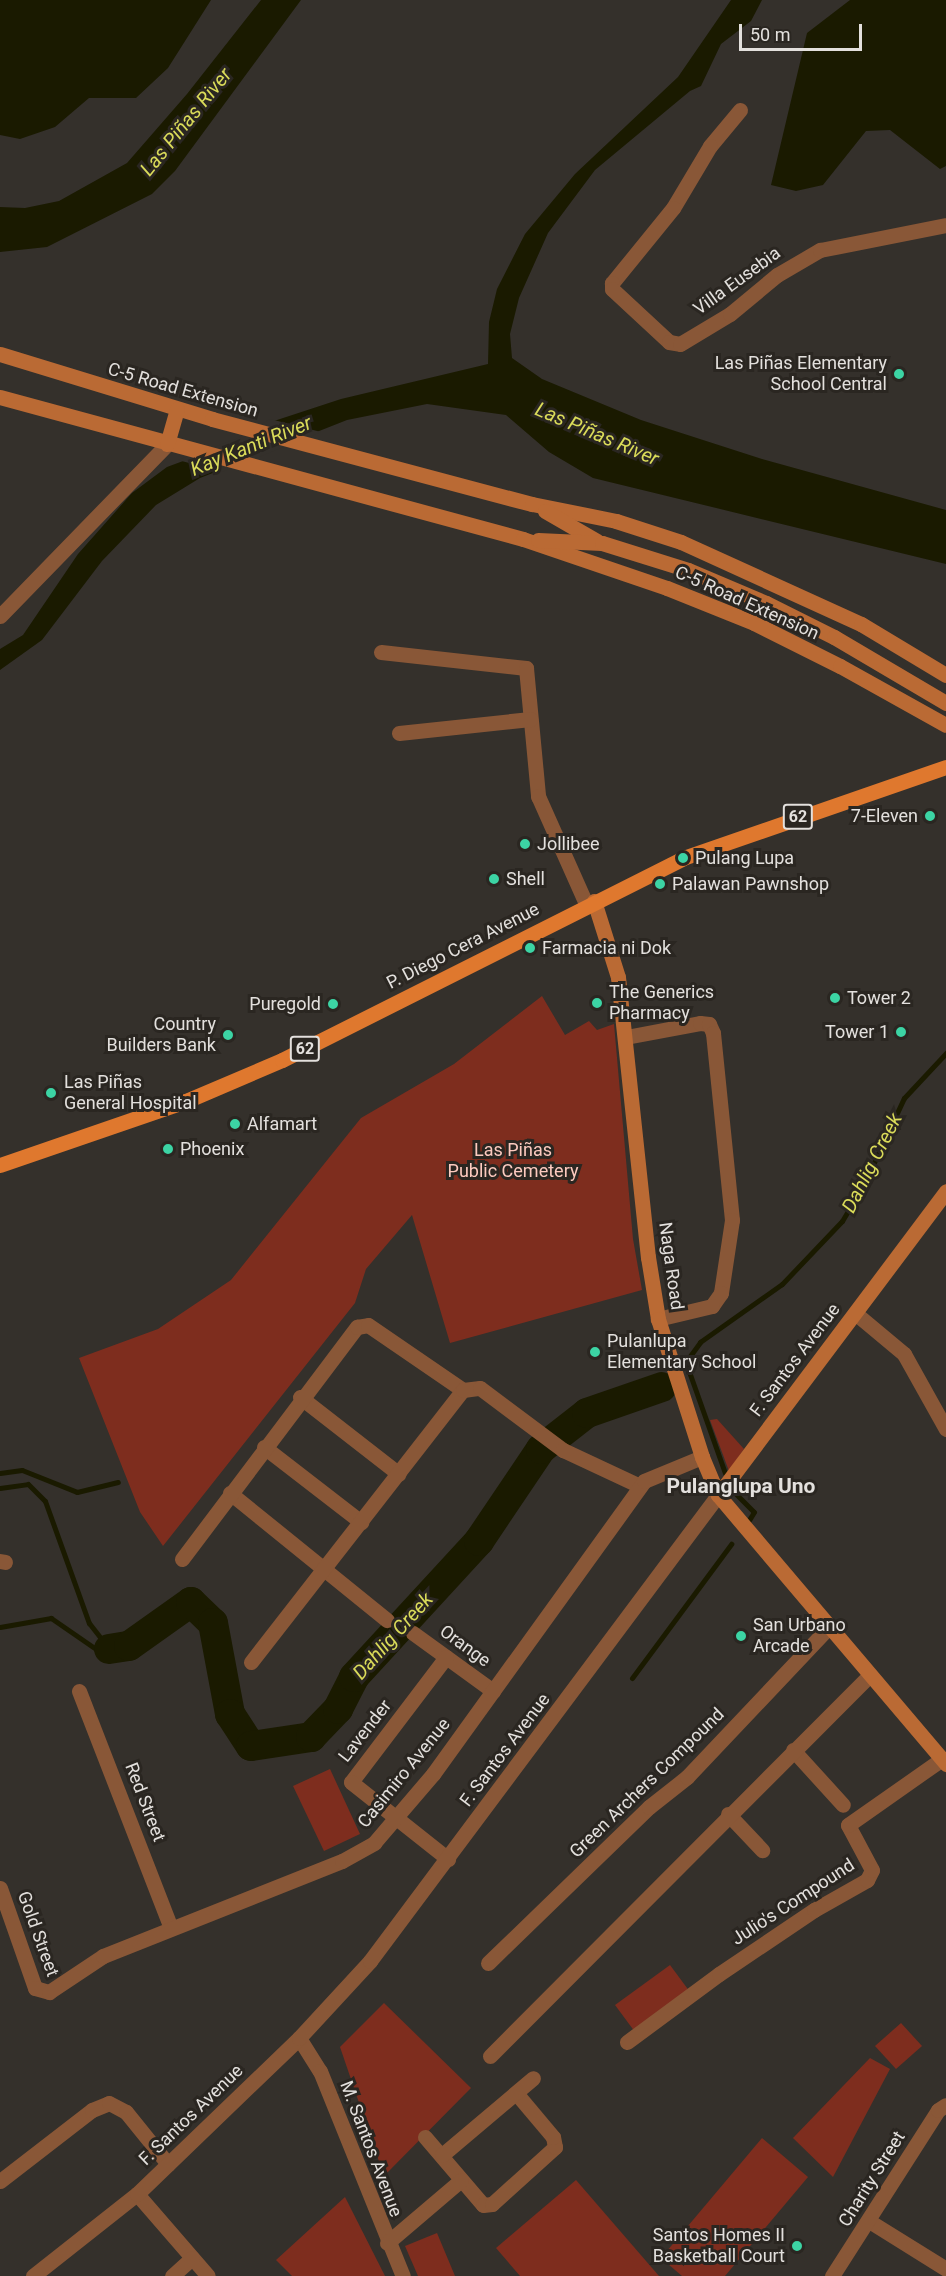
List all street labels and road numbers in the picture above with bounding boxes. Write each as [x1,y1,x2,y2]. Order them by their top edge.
street label: Villa Eusebia [689,242,785,320]
street label: C-5 Road Extension [105,358,261,422]
street label: C-5 Road Extension [672,562,822,644]
road number: 62 [782,804,814,830]
street label: P. Diego Cera Avenue [383,898,543,994]
road number: 62 [288,1036,322,1062]
street label: Naga Road [654,1221,688,1311]
street label: F. Santos Avenue [745,1299,845,1421]
street label: Orange [435,1620,495,1672]
street label: F. Santos Avenue [455,1689,555,1811]
street label: Lavender [334,1695,396,1767]
street label: Green Archers Compound [565,1704,729,1862]
street label: Casimiro Avenue [353,1714,455,1832]
street label: Red Street [120,1760,170,1844]
street label: Julio's Compound [728,1854,858,1950]
street label: Gold Street [13,1888,63,1980]
street label: F. Santos Avenue [135,2060,247,2170]
street label: M. Santos Avenue [335,2078,407,2220]
street label: Charity Street [834,2127,910,2231]

